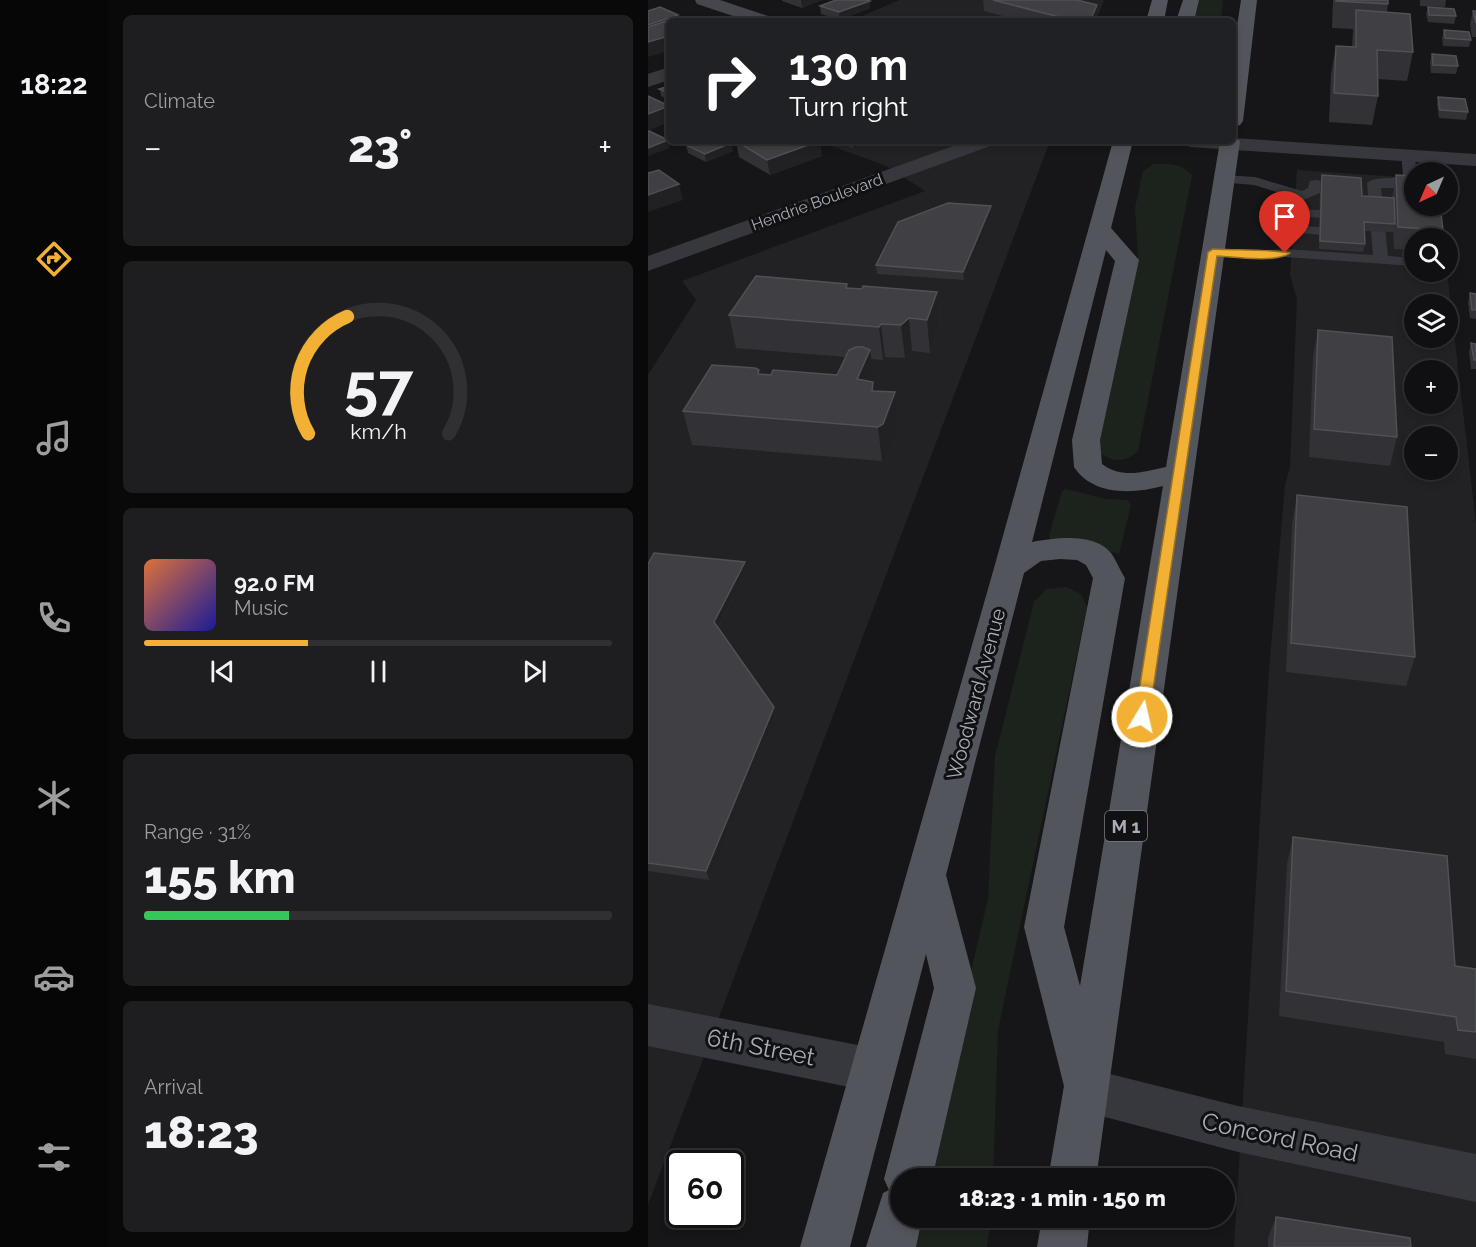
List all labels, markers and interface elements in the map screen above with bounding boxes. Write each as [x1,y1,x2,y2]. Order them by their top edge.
text: 130 m [789,41,908,90]
icon: right [690,42,768,120]
text: 18:22 [21,69,87,100]
text: Climate [144,89,215,113]
text: Turn right [789,91,908,122]
text: 23° [348,120,412,173]
text: − [144,128,162,167]
text: + [598,128,612,167]
north arrow [1404,162,1458,216]
map controls [1404,162,1458,480]
street label: Hendrie Boulevard [749,169,885,235]
pin [1259,191,1310,253]
icon: arrive [1268,200,1301,233]
button: search [1404,228,1458,282]
icon: directions [33,238,75,280]
button: layers [1404,294,1458,348]
text: 57 [343,349,414,423]
button: + [1404,360,1458,414]
icon: music [33,417,75,459]
text: km/h [350,420,406,445]
button: − [1404,426,1458,480]
text: 92.0 FM [234,570,315,596]
text: Music [234,596,288,620]
icon: phone [33,597,75,639]
street label: Woodward Avenue [942,605,1011,782]
icon: previous [206,655,239,688]
icon: pause [362,655,395,688]
icon: next [518,655,551,688]
position arrow [1110,685,1174,749]
icon: climate [33,777,75,819]
road number: M 1 [1105,811,1147,841]
text: Range · 31% [144,820,251,844]
text: 155 km [144,851,296,904]
icon: car [33,956,75,998]
street label: 6th Street [705,1022,817,1072]
text: Arrival [144,1075,203,1099]
text: 18:23 [144,1106,259,1159]
street label: Concord Road [1199,1106,1361,1168]
icon: filters [33,1136,75,1178]
speed limit sign: 60 [666,1150,744,1228]
text: 18:23 · 1 min · 150 m [959,1185,1166,1211]

